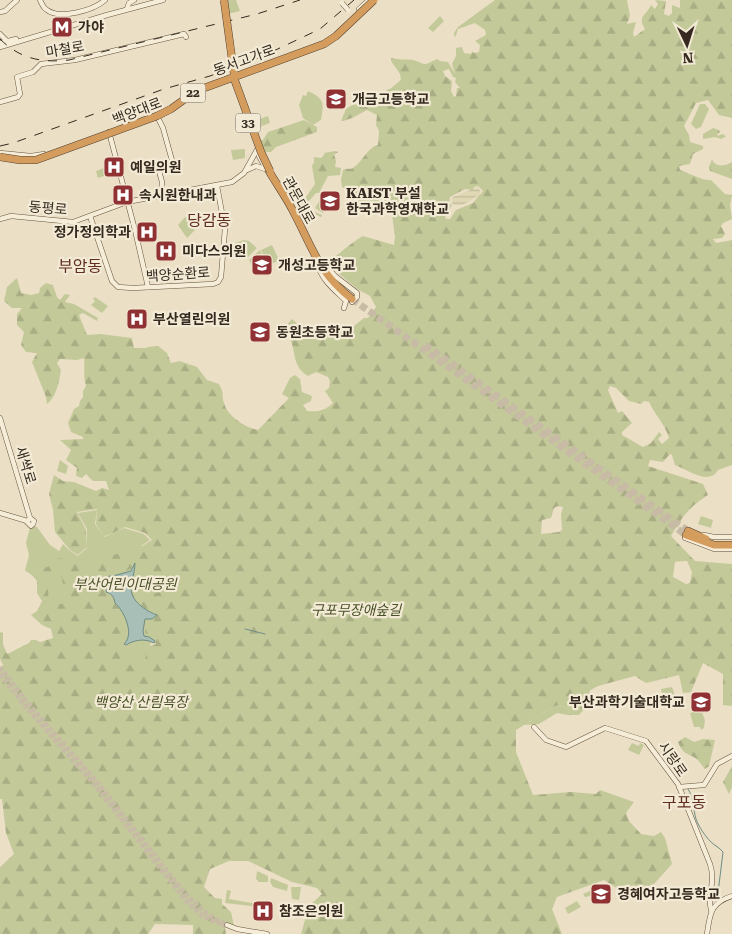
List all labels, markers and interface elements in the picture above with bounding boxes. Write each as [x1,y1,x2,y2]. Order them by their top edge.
metro station icon: 가야 [50,15,74,39]
place label: 가야 [78,19,104,35]
north arrow [662,20,712,70]
street label: 마철로 [45,38,86,60]
street label: 동서고가로 [211,41,277,79]
text: N [682,50,694,66]
road number: 22 [180,84,206,102]
school or university icon: 개금고등학교 [324,87,348,111]
place label: 개금고등학교 [352,91,429,107]
street label: 백양대로 [110,94,164,128]
road number: 33 [236,114,260,132]
hospital icon: 예일의원 [102,155,126,179]
place label: 예일의원 [130,159,182,175]
street label: 관문대로 [280,174,319,227]
hospital icon: 속시원한내과 [111,183,135,207]
place label: KAIST 부설 한국과학영재학교 [346,185,449,217]
place label: 속시원한내과 [139,187,216,203]
school or university icon: KAIST 부설 한국과학영재학교 [318,189,342,213]
street label: 동평로 [28,198,68,218]
district label: 당감동 [187,211,231,230]
hospital icon: 정가정의학과 [135,220,159,244]
place label: 정가정의학과 [54,224,131,240]
hospital icon: 미다스의원 [154,239,178,263]
place label: 미다스의원 [182,243,246,259]
school or university icon: 개성고등학교 [250,253,274,277]
district label: 부암동 [58,257,102,276]
place label: 개성고등학교 [278,257,355,273]
street label: 백양순환로 [145,264,211,284]
hospital icon: 부산열린의원 [125,307,149,331]
place label: 부산열린의원 [153,311,230,327]
school or university icon: 동원초등학교 [248,320,272,344]
place label: 동원초등학교 [276,324,353,340]
street label: 새싹로 [13,444,39,486]
park label: 부산어린이대공원 [73,576,178,592]
park label: 구포무장애숲길 [311,602,402,618]
school or university icon: 부산과학기술대학교 [689,690,713,714]
park label: 백양산 산림욕장 [94,694,190,710]
place label: 부산과학기술대학교 [569,694,685,710]
street label: 시랑로 [655,739,691,780]
district label: 구포동 [662,793,706,812]
school or university icon: 경혜여자고등학교 [589,882,613,906]
place label: 경혜여자고등학교 [617,886,720,902]
hospital icon: 참조은의원 [251,899,275,923]
place label: 참조은의원 [279,903,343,919]

